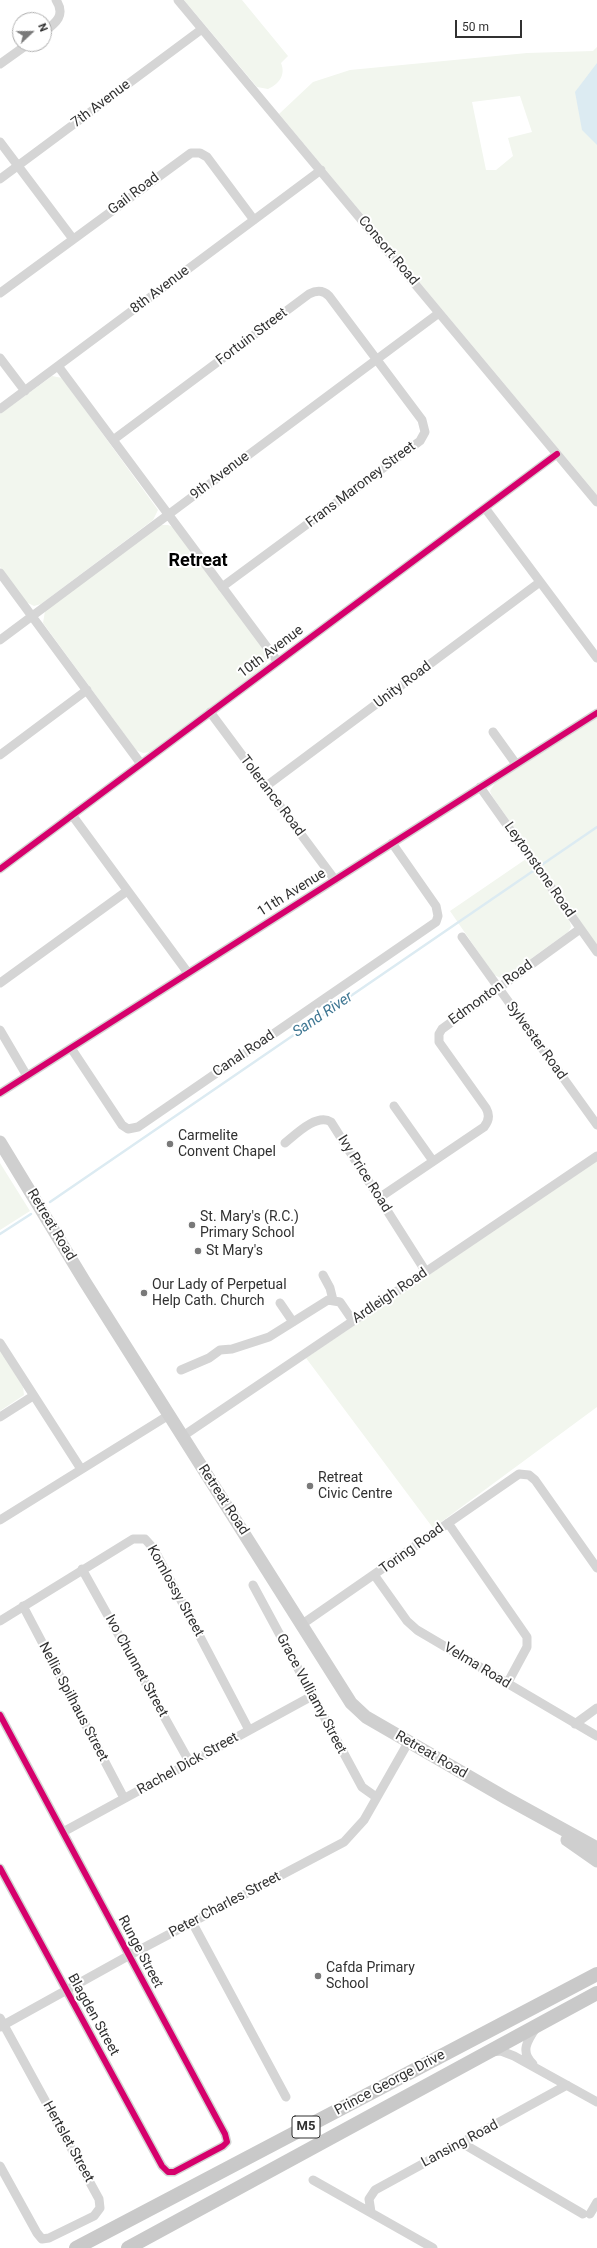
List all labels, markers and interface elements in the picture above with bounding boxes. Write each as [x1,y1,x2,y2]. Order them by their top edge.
north arrow [12,12,52,52]
scale bar [457,12,524,38]
text: 50 m [462,20,489,34]
text: N [35,22,50,34]
street label: 7th Avenue [68,76,134,132]
street label: Gail Road [105,169,163,219]
street label: Consort Road [354,213,422,289]
street label: 8th Avenue [127,262,193,318]
street label: Fortuin Street [213,305,291,369]
street label: Frans Maroney Street [303,438,419,532]
street label: 9th Avenue [187,448,253,504]
district label: Retreat [168,550,228,572]
street label: 10th Avenue [235,622,307,682]
street label: Unity Road [371,658,435,712]
street label: Tolerance Road [236,752,308,840]
street label: Leytonstone Road [500,819,578,921]
street label: 11th Avenue [255,865,329,921]
street label: Edmonton Road [446,957,536,1029]
water label: Sand River [290,988,356,1042]
street label: Sylvester Road [502,999,570,1083]
street label: Canal Road [210,1027,278,1081]
place label: Carmelite Convent Chapel [178,1128,276,1160]
street label: Ivy Price Road [334,1132,394,1216]
marker: Carmelite Convent Chapel [165,1139,175,1149]
street label: Retreat Road [23,1186,79,1264]
place label: St. Mary's (R.C.) Primary School [200,1209,299,1242]
marker: St. Mary's (R.C.) Primary School [187,1220,197,1230]
place label: St Mary's [206,1243,263,1259]
marker: St Mary's [193,1246,203,1256]
street label: Ardleigh Road [349,1265,431,1327]
place label: Our Lady of Perpetual Help Cath. Church [152,1277,287,1310]
marker: Our Lady of Perpetual Help Cath. Church [139,1288,149,1298]
street label: Retreat Road [194,1462,252,1538]
place label: Retreat Civic Centre [318,1470,392,1502]
marker: Retreat Civic Centre [305,1481,315,1491]
street label: Toring Road [377,1520,447,1578]
street label: Komlossy Street [143,1542,207,1640]
street label: Ivo Chunnet Street [101,1612,171,1720]
street label: Grace Vulliamy Street [272,1631,350,1757]
street label: Nellie Spilhaus Street [35,1640,111,1764]
street label: Velma Road [441,1640,513,1692]
street label: Retreat Road [392,1728,470,1782]
street label: Rachel Dick Street [135,1729,241,1799]
street label: Peter Charles Street [166,1868,284,1942]
street label: Runge Street [114,1913,166,1991]
place label: Cafda Primary School [326,1960,415,1992]
street label: Blagden Street [64,1971,122,2059]
marker: Cafda Primary School [313,1971,323,1981]
street label: Prince George Drive [332,2047,448,2119]
street label: Hertslet Street [39,2099,97,2185]
road number: M5 [292,2116,320,2138]
street label: Lansing Road [419,2117,501,2171]

